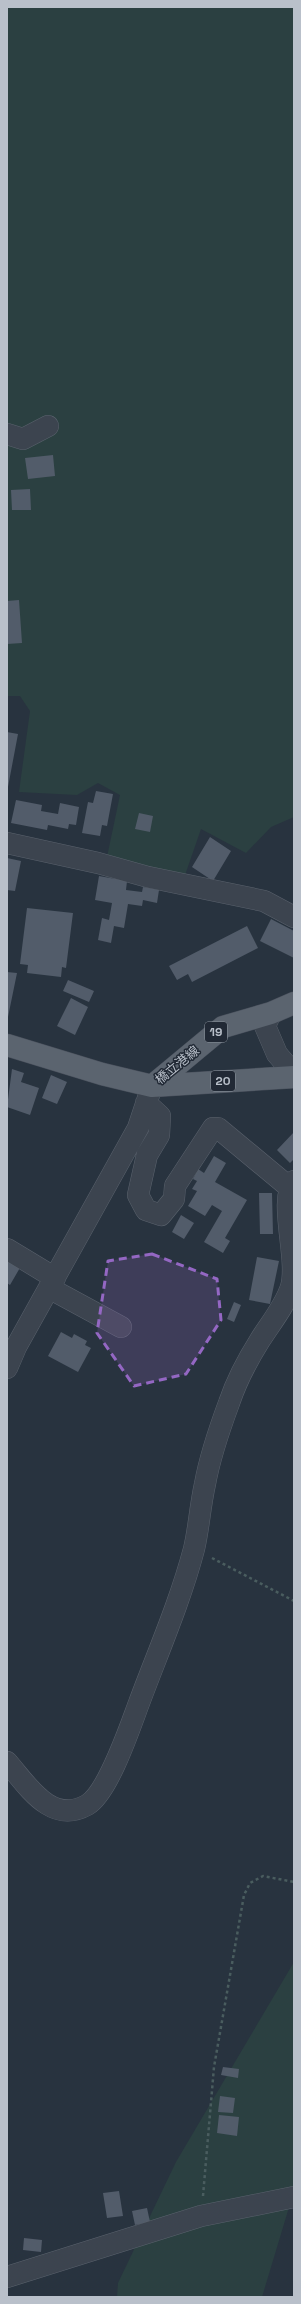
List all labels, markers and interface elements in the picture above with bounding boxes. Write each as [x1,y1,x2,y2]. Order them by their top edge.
road number: 19 [205,1022,227,1042]
street label: 橋立港線 [151,1042,203,1088]
road number: 20 [211,1071,235,1091]

